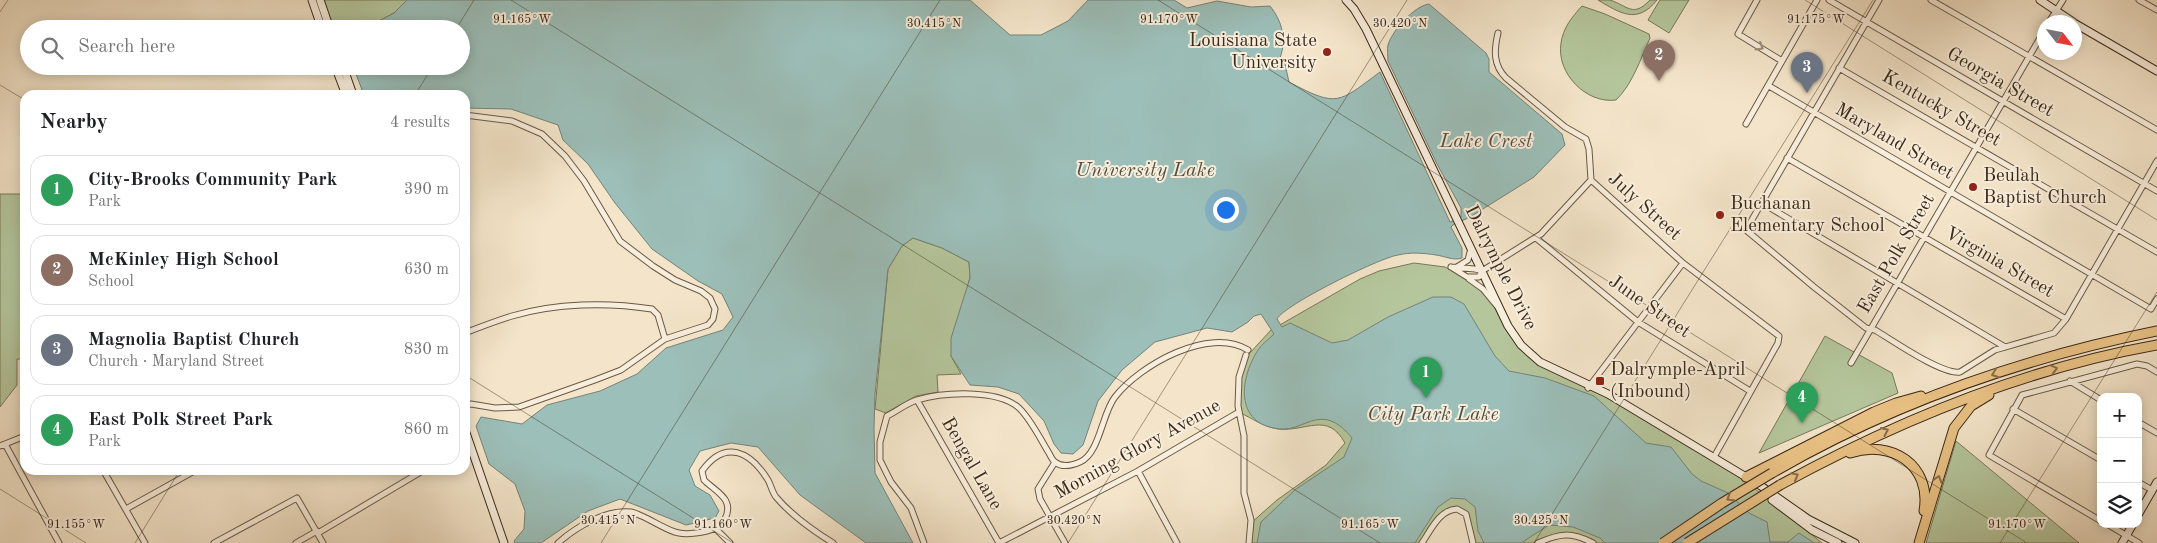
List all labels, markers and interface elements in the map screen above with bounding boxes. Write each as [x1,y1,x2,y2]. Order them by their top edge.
text: 91.165°W [493,13,551,26]
text: 91.175°W [1787,13,1845,26]
text: 91.170°W [1140,14,1198,26]
north arrow [2037,15,2082,60]
text: 30.415°N [907,17,961,30]
text: 30.420°N [1373,18,1427,30]
search box [20,20,470,75]
place label: Louisiana State University [1189,32,1317,73]
icon: search [38,34,66,62]
text: Search here [78,38,175,57]
pin: 2 [1643,40,1675,81]
one-way arrow [1755,41,1764,51]
street label: Georgia Street [1943,45,2057,121]
marker: Louisiana State University [1321,46,1333,58]
pin: 3 [1791,52,1823,93]
street label: Kentucky Street [1878,67,2004,151]
street label: Maryland Street [1831,100,1957,184]
text: Nearby [40,112,108,133]
text: 4 results [390,115,450,131]
water label: Lake Crest [1439,132,1533,152]
water label: University Lake [1075,161,1215,181]
place label: Beulah Baptist Church [1983,167,2107,208]
street label: July Street [1604,169,1684,245]
text: City-Brooks Community Park [88,171,337,190]
marker: Beulah Baptist Church [1967,181,1979,193]
text: 1 [52,182,62,198]
text: 390 m [404,182,449,198]
street label: East Polk Street [1855,191,1939,317]
text: Park [88,194,121,210]
place label: Buchanan Elementary School [1730,195,1885,236]
your location [1213,197,1239,223]
street label: Dalrymple Drive [1460,203,1540,333]
marker: Buchanan Elementary School [1714,209,1726,221]
street label: Virginia Street [1941,224,2057,302]
text: McKinley High School [88,251,279,270]
text: 2 [52,262,62,278]
text: 630 m [404,262,449,278]
street label: June Street [1605,272,1693,342]
text: School [88,274,134,290]
text: Magnolia Baptist Church [88,331,300,350]
text: 3 [52,342,62,358]
text: 830 m [404,342,449,358]
text: Church · Maryland Street [88,354,264,370]
pin: 1 [1410,357,1442,398]
place label: Dalrymple-April (Inbound) [1610,361,1745,402]
one-way arrow [2049,365,2057,375]
one-way arrow [1991,368,2000,378]
marker: Dalrymple-April (Inbound) [1594,375,1606,387]
pin: 4 [1786,382,1818,423]
map controls [2097,393,2142,528]
button: + [2097,393,2142,438]
street label: Morning Glory Avenue [1052,397,1224,503]
water label: City Park Lake [1367,405,1499,425]
text: East Polk Street Park [88,411,273,430]
street label: Bengal Lane [937,415,1005,513]
text: 4 [52,422,62,438]
text: 860 m [404,422,449,438]
one-way arrow [1880,426,1889,437]
text: Park [88,434,121,450]
button: − [2097,438,2142,483]
one-way arrow [1789,473,1798,483]
one-way arrow [1932,476,1942,484]
button: layers [2097,483,2142,528]
one-way arrow [1727,491,1736,501]
text: 30.415°N [581,514,635,527]
text: 30.425°N [1514,514,1568,527]
text: 30.420°N [1047,515,1101,527]
text: 91.155°W [47,518,105,531]
text: 91.165°W [1341,518,1399,531]
text: 91.160°W [694,519,752,531]
text: 91.170°W [1988,519,2046,531]

